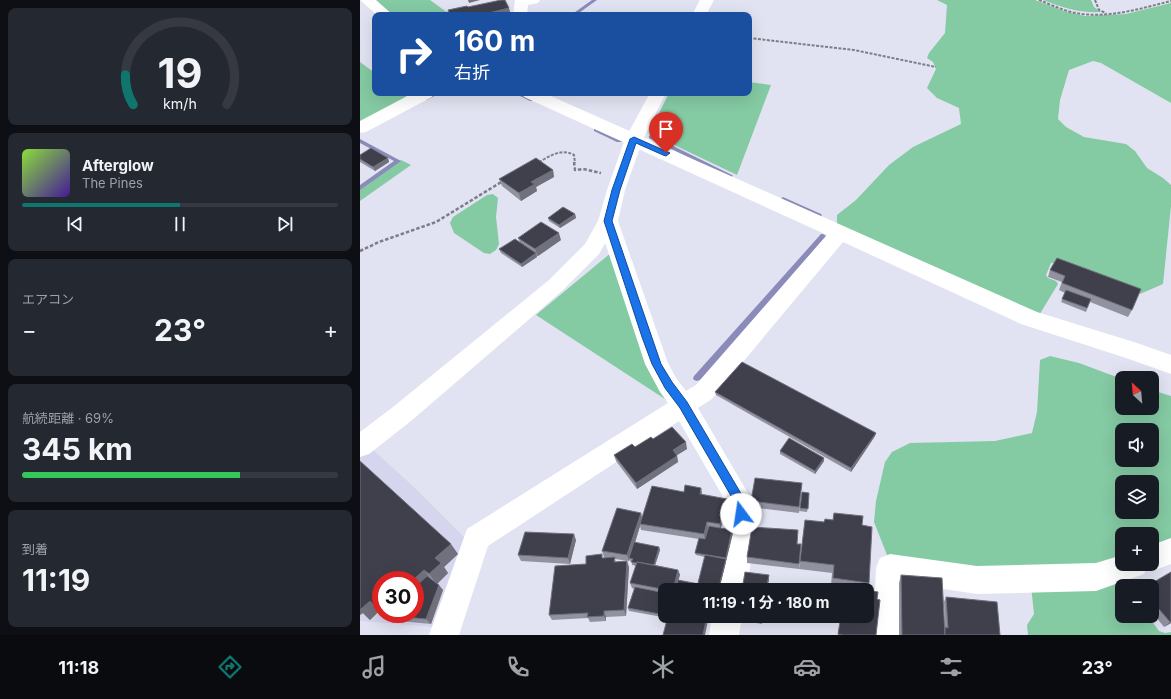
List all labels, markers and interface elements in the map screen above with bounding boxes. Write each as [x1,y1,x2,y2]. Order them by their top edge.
text: 160 m [454,24,535,58]
icon: right [388,28,440,80]
text: 19 [158,48,202,98]
text: 右折 [454,62,490,83]
text: km/h [163,94,197,111]
pin [649,112,683,153]
icon: arrive [655,118,677,140]
text: Afterglow [82,156,154,175]
text: The Pines [82,175,143,191]
icon: previous [64,213,86,235]
icon: pause [169,213,191,235]
icon: next [274,213,296,235]
text: エアコン [22,291,74,307]
text: 23° [154,312,206,348]
text: − [22,317,37,343]
text: + [323,317,338,343]
north arrow [1115,371,1159,415]
map controls [1115,371,1159,623]
text: 航続距離 · 69% [22,410,114,426]
button: sound [1115,423,1159,467]
text: 345 km [22,431,133,467]
button: layers [1115,475,1159,519]
position arrow [720,493,762,535]
button: + [1115,527,1159,571]
text: 到着 [22,541,48,557]
text: 11:19 [22,562,90,598]
speed limit sign: 30 [372,571,424,623]
button: − [1115,579,1159,623]
text: 11:19 · 1 分 · 180 m [703,593,830,612]
icon: directions [216,653,244,681]
icon: music [360,653,388,681]
icon: phone [504,653,532,681]
icon: climate [649,653,677,681]
icon: car [793,653,821,681]
icon: filters [937,653,965,681]
text: 11:18 [58,657,99,678]
text: 23° [1082,657,1113,678]

